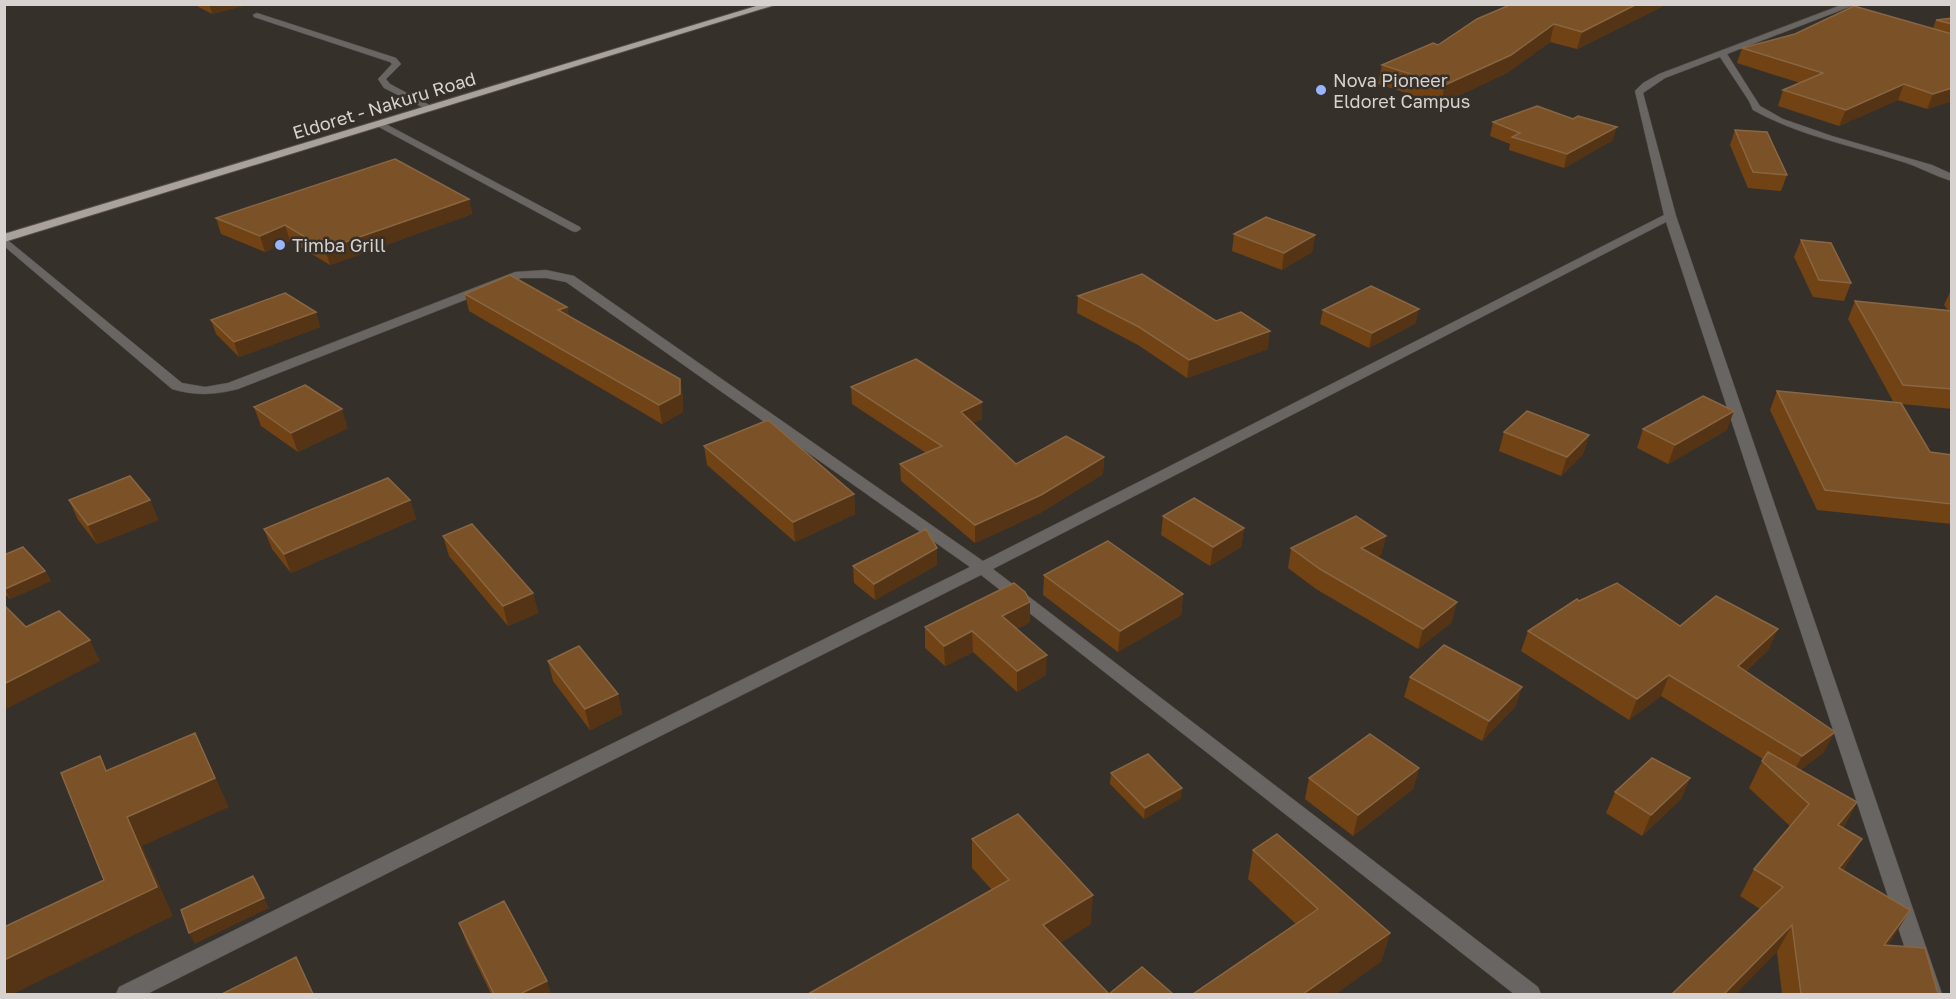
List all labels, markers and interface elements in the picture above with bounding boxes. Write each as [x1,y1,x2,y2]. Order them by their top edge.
street label: Eldoret - Nakuru Road [290,67,478,143]
place label: Nova Pioneer Eldoret Campus [1333,69,1470,112]
marker: Nova Pioneer Eldoret Campus [1314,83,1328,97]
place label: Timba Grill [292,234,386,256]
marker: Timba Grill [273,238,287,252]

